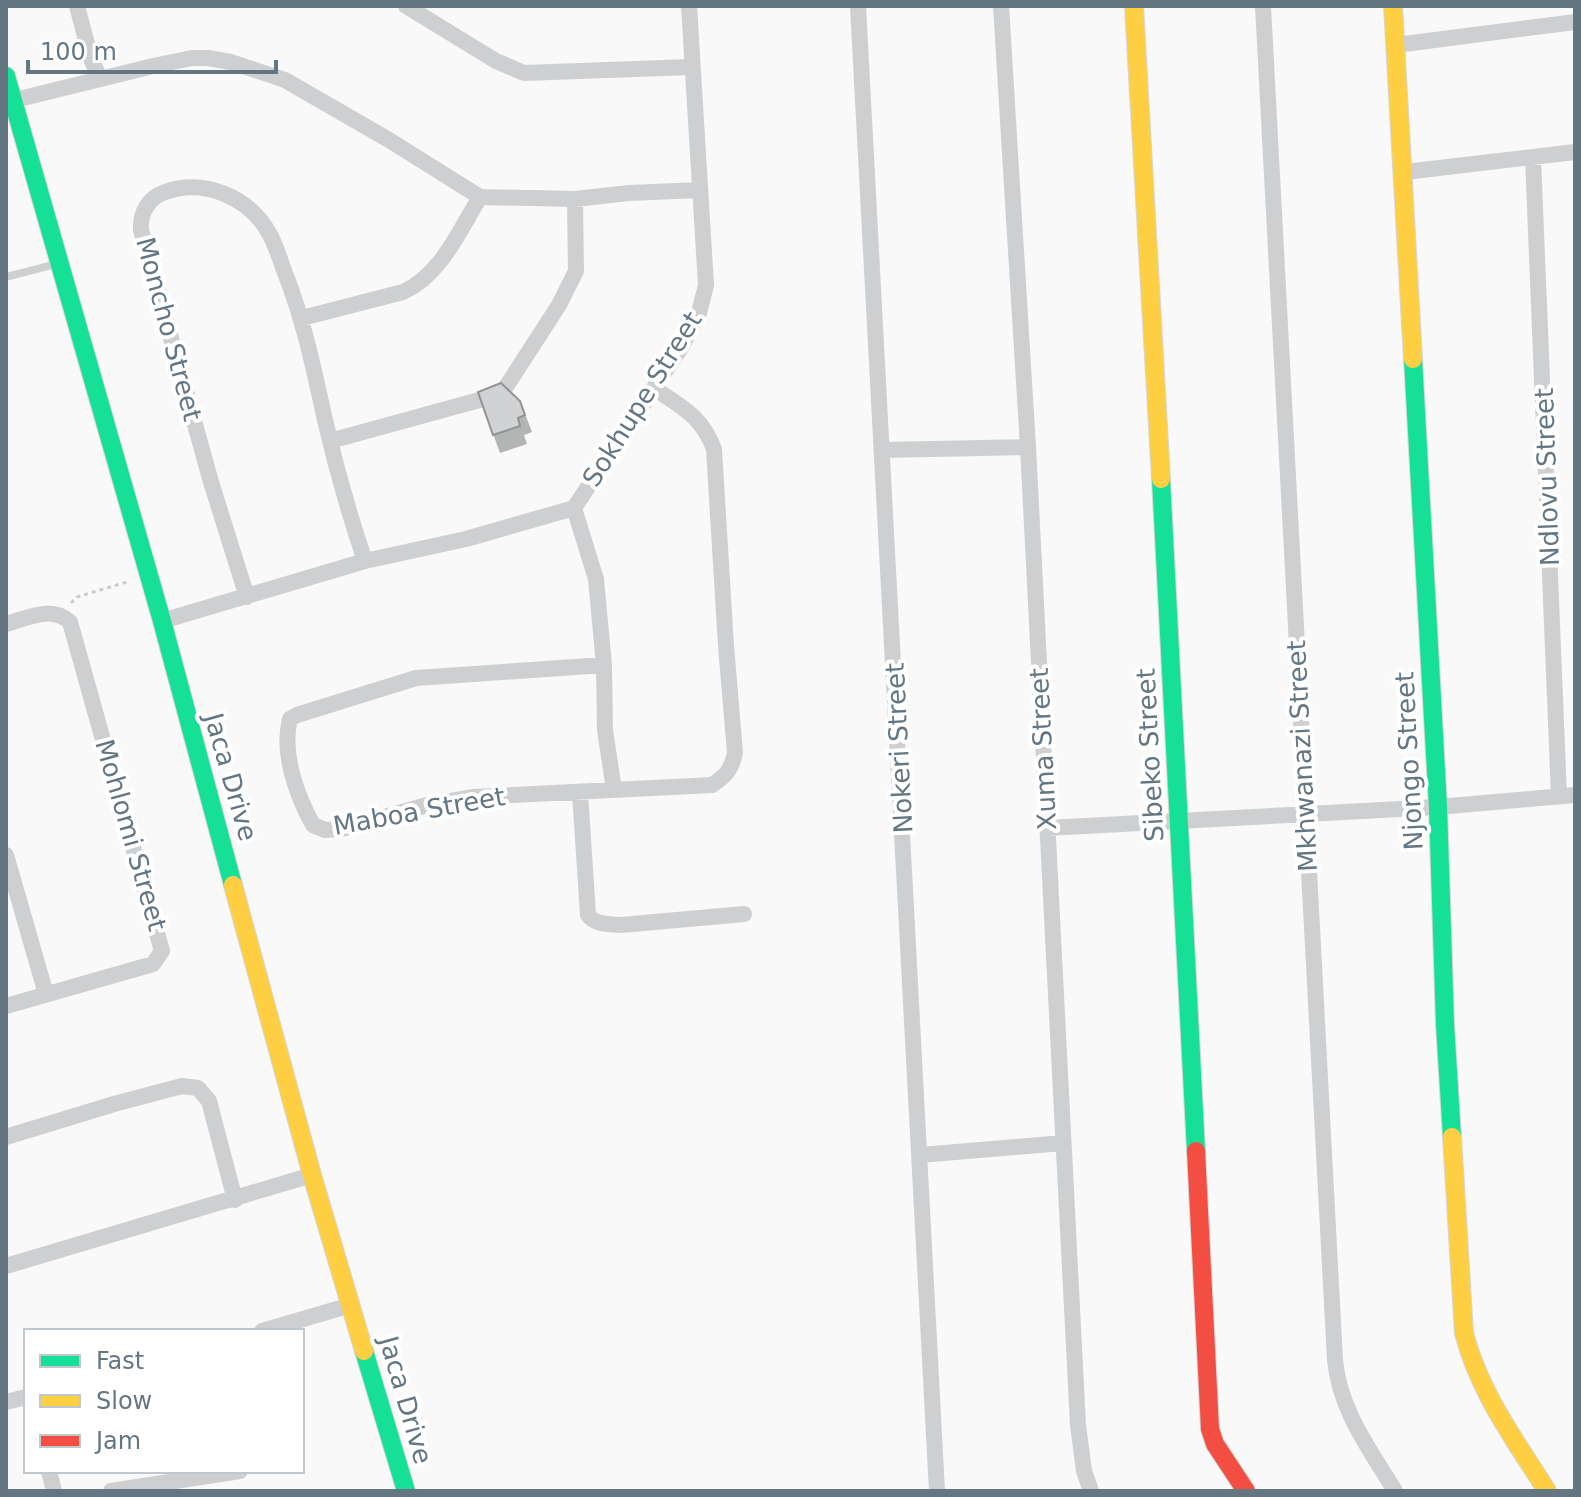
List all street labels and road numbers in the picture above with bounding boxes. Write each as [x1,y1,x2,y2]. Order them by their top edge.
street label: Moncho Street [130,234,208,424]
street label: Sokhupe Street [576,306,708,492]
street label: Ndlovu Street [1529,387,1565,567]
street label: Mkhwanazi Street [1281,640,1323,872]
street label: Nokeri Street [880,662,918,834]
street label: Xuma Street [1024,667,1062,831]
street label: Sibeko Street [1130,668,1170,842]
street label: Njongo Street [1389,671,1429,851]
street label: Jaca Drive [198,708,264,844]
street label: Mohlomi Street [89,736,173,934]
street label: Maboa Street [331,781,507,841]
street label: Jaca Drive [373,1331,439,1467]

